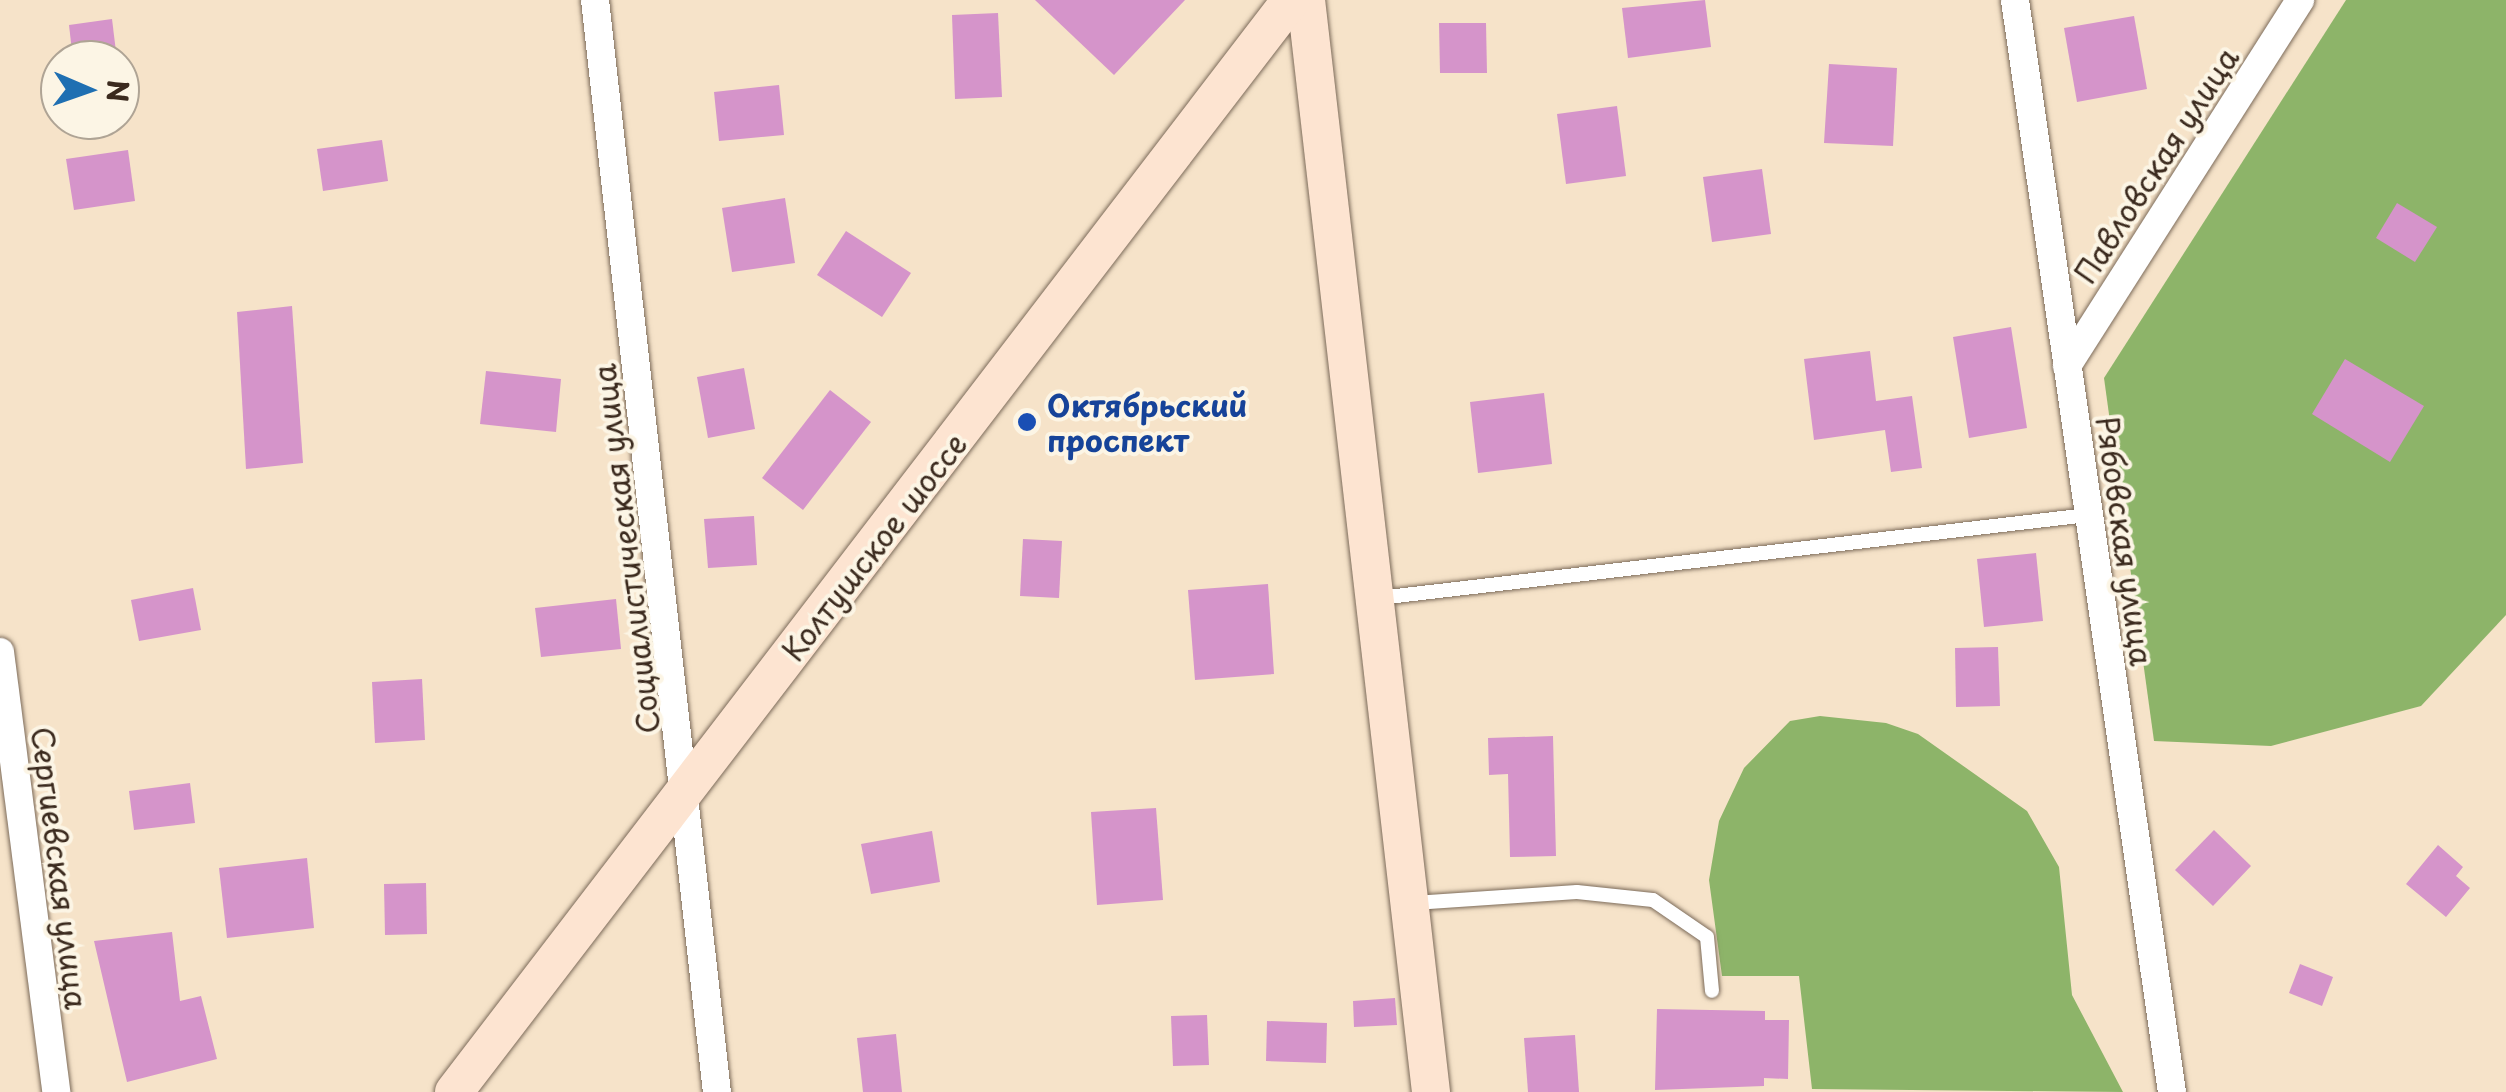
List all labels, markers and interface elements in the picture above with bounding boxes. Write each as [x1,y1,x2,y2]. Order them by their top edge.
north arrow [40,40,140,140]
street label: Павловская улица [2066,40,2246,290]
text: N [97,79,140,103]
street label: Социалистическая улица [585,361,667,737]
place label: Октябрьский проспект [1047,387,1247,458]
marker: Октябрьский проспект [1016,411,1038,433]
street label: Рябовская улица [2090,413,2160,669]
street label: Колтушское шоссе [774,426,974,668]
street label: Сергиевская улица [25,724,95,1012]

